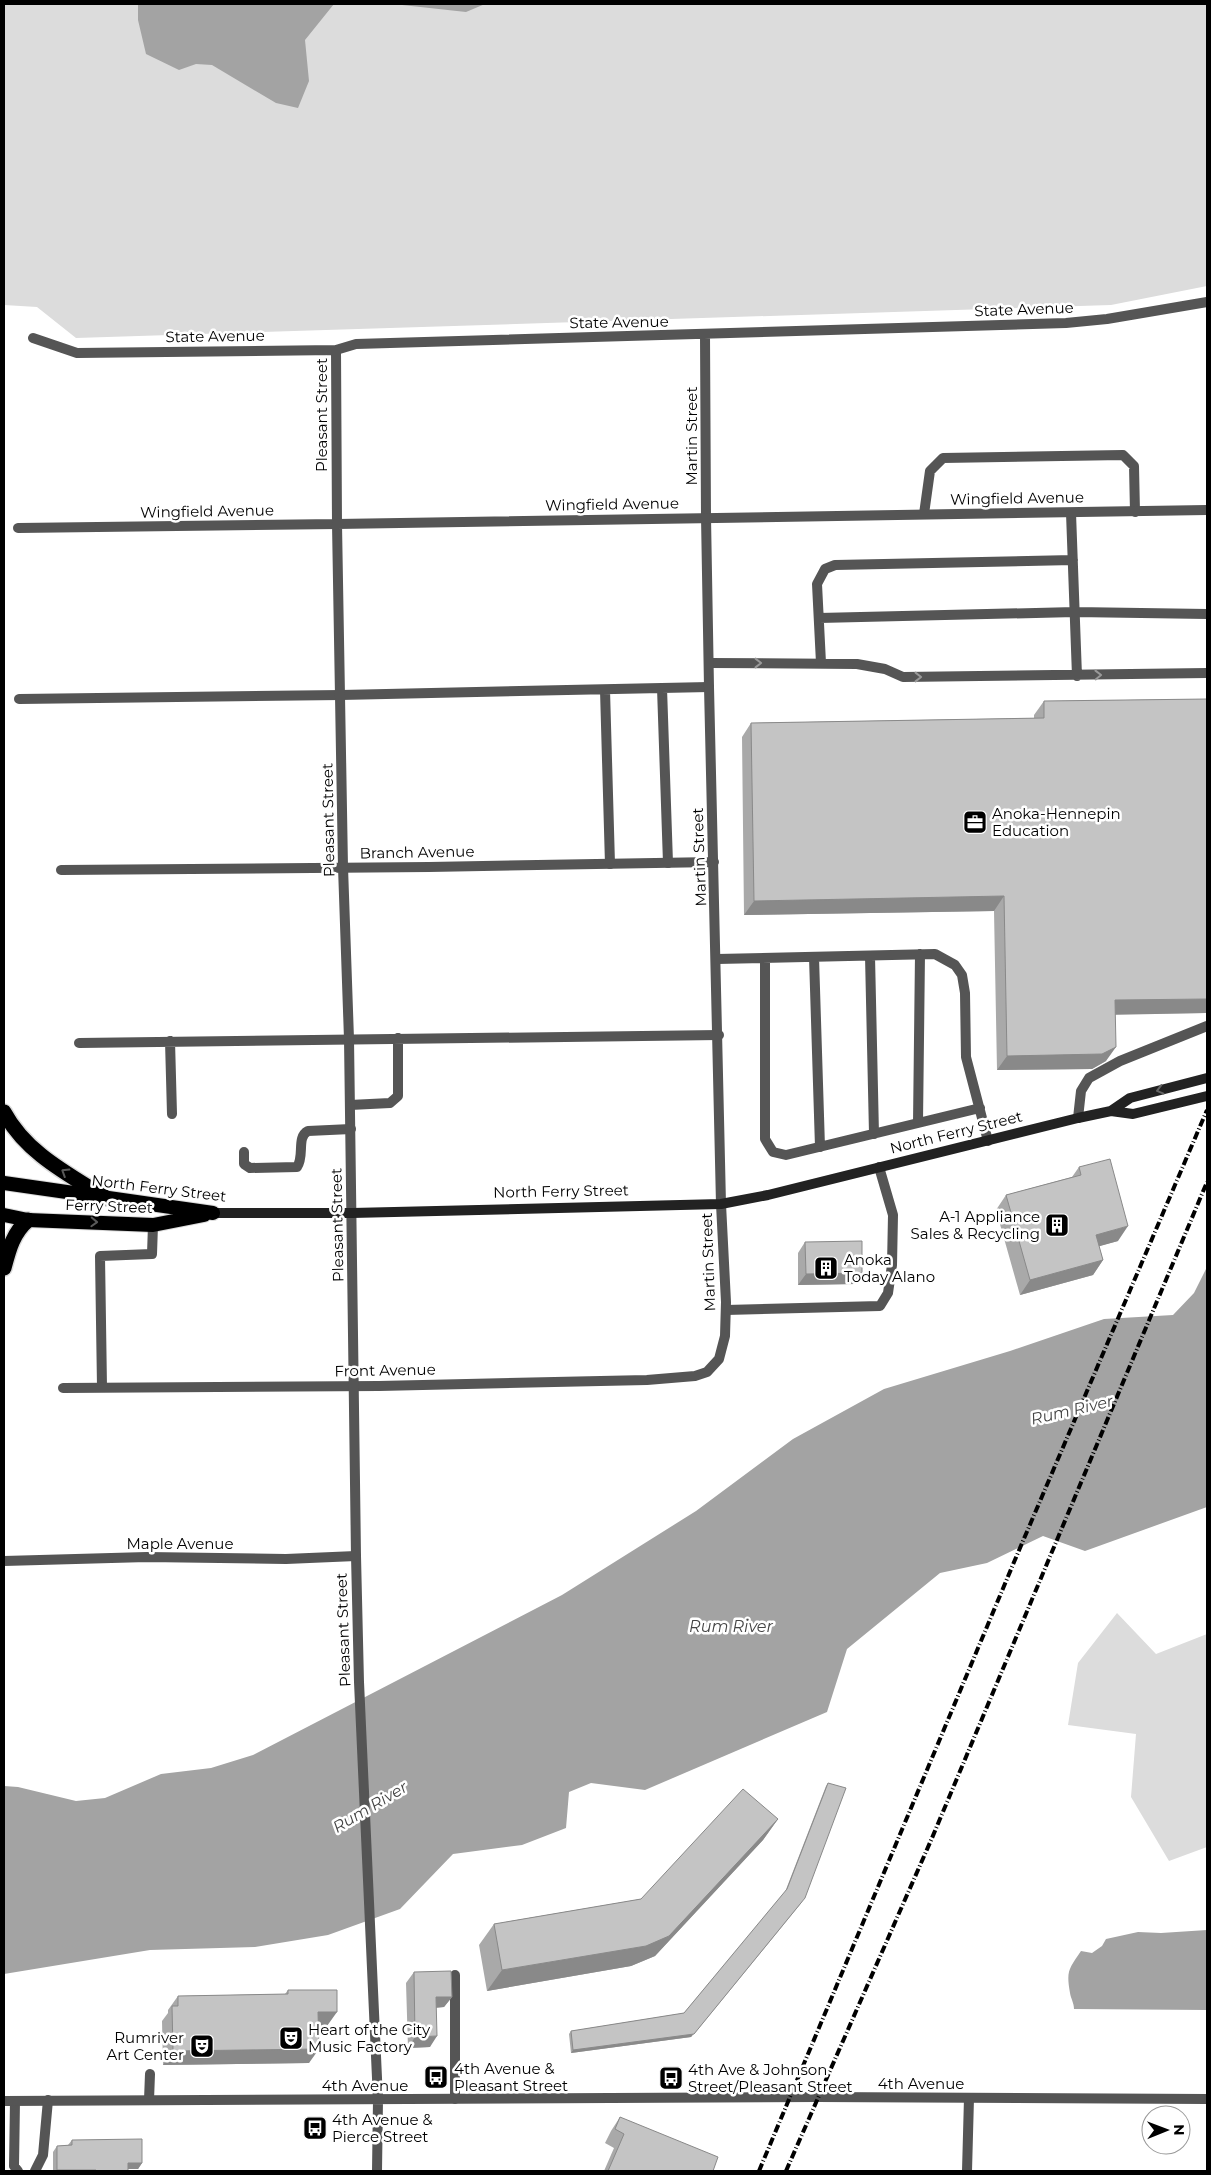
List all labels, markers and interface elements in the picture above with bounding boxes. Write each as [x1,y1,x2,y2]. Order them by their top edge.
street label: State Avenue [974,298,1074,320]
street label: State Avenue [569,312,669,332]
street label: State Avenue [165,326,265,346]
street label: Pleasant Street [312,358,331,472]
street label: Martin Street [682,387,701,485]
street label: Wingfield Avenue [950,487,1084,509]
street label: Wingfield Avenue [545,493,679,515]
street label: Wingfield Avenue [140,500,274,522]
one-way arrow [754,658,762,668]
one-way arrow [1094,670,1102,681]
one-way arrow [914,672,922,683]
street label: Pleasant Street [318,763,338,877]
place label: Anoka-Hennepin Education [992,804,1121,840]
street label: Martin Street [688,807,710,907]
office icon: Anoka-Hennepin Education [962,809,988,835]
street label: Branch Avenue [359,842,475,862]
one-way arrow [1156,1084,1165,1095]
street label: North Ferry Street [888,1106,1024,1158]
street label: Pleasant Street [327,1168,347,1282]
one-way arrow [61,1169,70,1178]
street label: North Ferry Street [91,1171,227,1205]
street label: North Ferry Street [493,1180,629,1202]
street label: Ferry Street [65,1195,153,1217]
place label: A-1 Appliance Sales & Recycling [911,1207,1040,1243]
street label: Martin Street [697,1212,719,1312]
building icon: A-1 Appliance Sales & Recycling [1044,1212,1070,1238]
one-way arrow [91,1217,99,1228]
place label: Anoka Today Alano [844,1250,935,1286]
building icon: Anoka Today Alano [813,1255,839,1281]
street label: Front Avenue [334,1360,436,1380]
water label: Rum River [1029,1391,1116,1429]
street label: Maple Avenue [127,1534,233,1553]
street label: Pleasant Street [332,1573,354,1687]
water label: Rum River [689,1617,774,1636]
water label: Rum River [329,1777,411,1837]
place label: Heart of the City Music Factory [308,2020,431,2056]
theatre icon: Heart of the City Music Factory [278,2025,304,2051]
place label: Rumriver Art Center [107,2028,184,2064]
theatre icon: Rumriver Art Center [189,2033,215,2059]
place label: 4th Avenue & Pleasant Street [454,2059,568,2095]
place label: 4th Ave & Johnson Street/Pleasant Street [688,2060,853,2096]
bus stop icon: 4th Avenue & Pleasant Street [423,2064,449,2090]
bus stop icon: 4th Ave & Johnson Street/Pleasant Street [658,2065,684,2091]
street label: 4th Avenue [878,2074,964,2093]
street label: 4th Avenue [322,2076,408,2095]
north arrow [1141,2105,1191,2155]
place label: 4th Avenue & Pierce Street [332,2110,433,2146]
bus stop icon: 4th Avenue & Pierce Street [302,2115,328,2141]
text: N [1170,2124,1188,2136]

